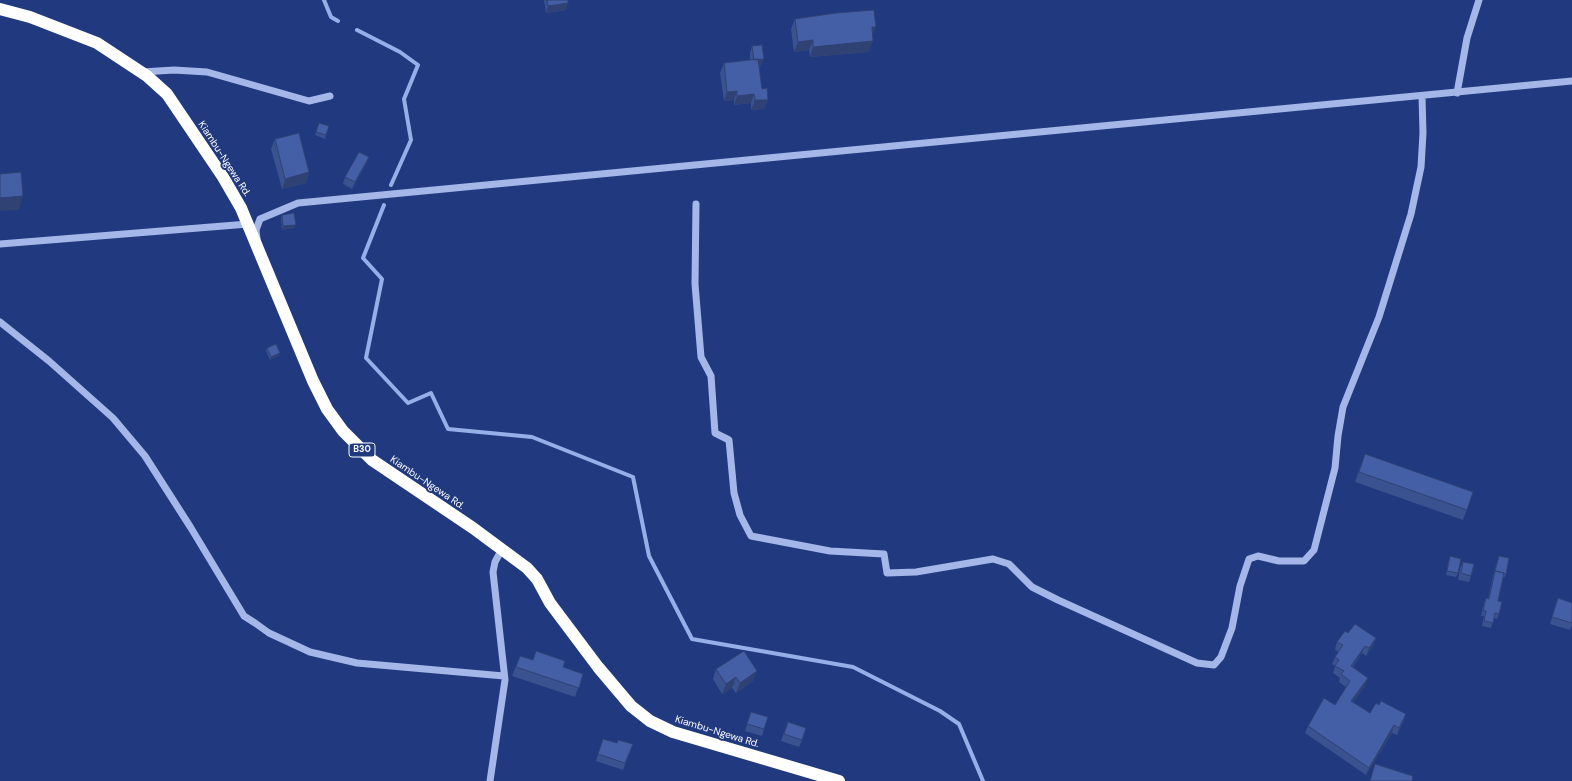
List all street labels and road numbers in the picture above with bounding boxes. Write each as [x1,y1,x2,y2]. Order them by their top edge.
street label: Kiambu-Ngewa Rd. [195,119,253,199]
road number: B30 [349,443,375,457]
street label: Kiambu-Ngewa Rd. [387,454,467,512]
street label: Kiambu-Ngewa Rd. [674,714,760,750]

